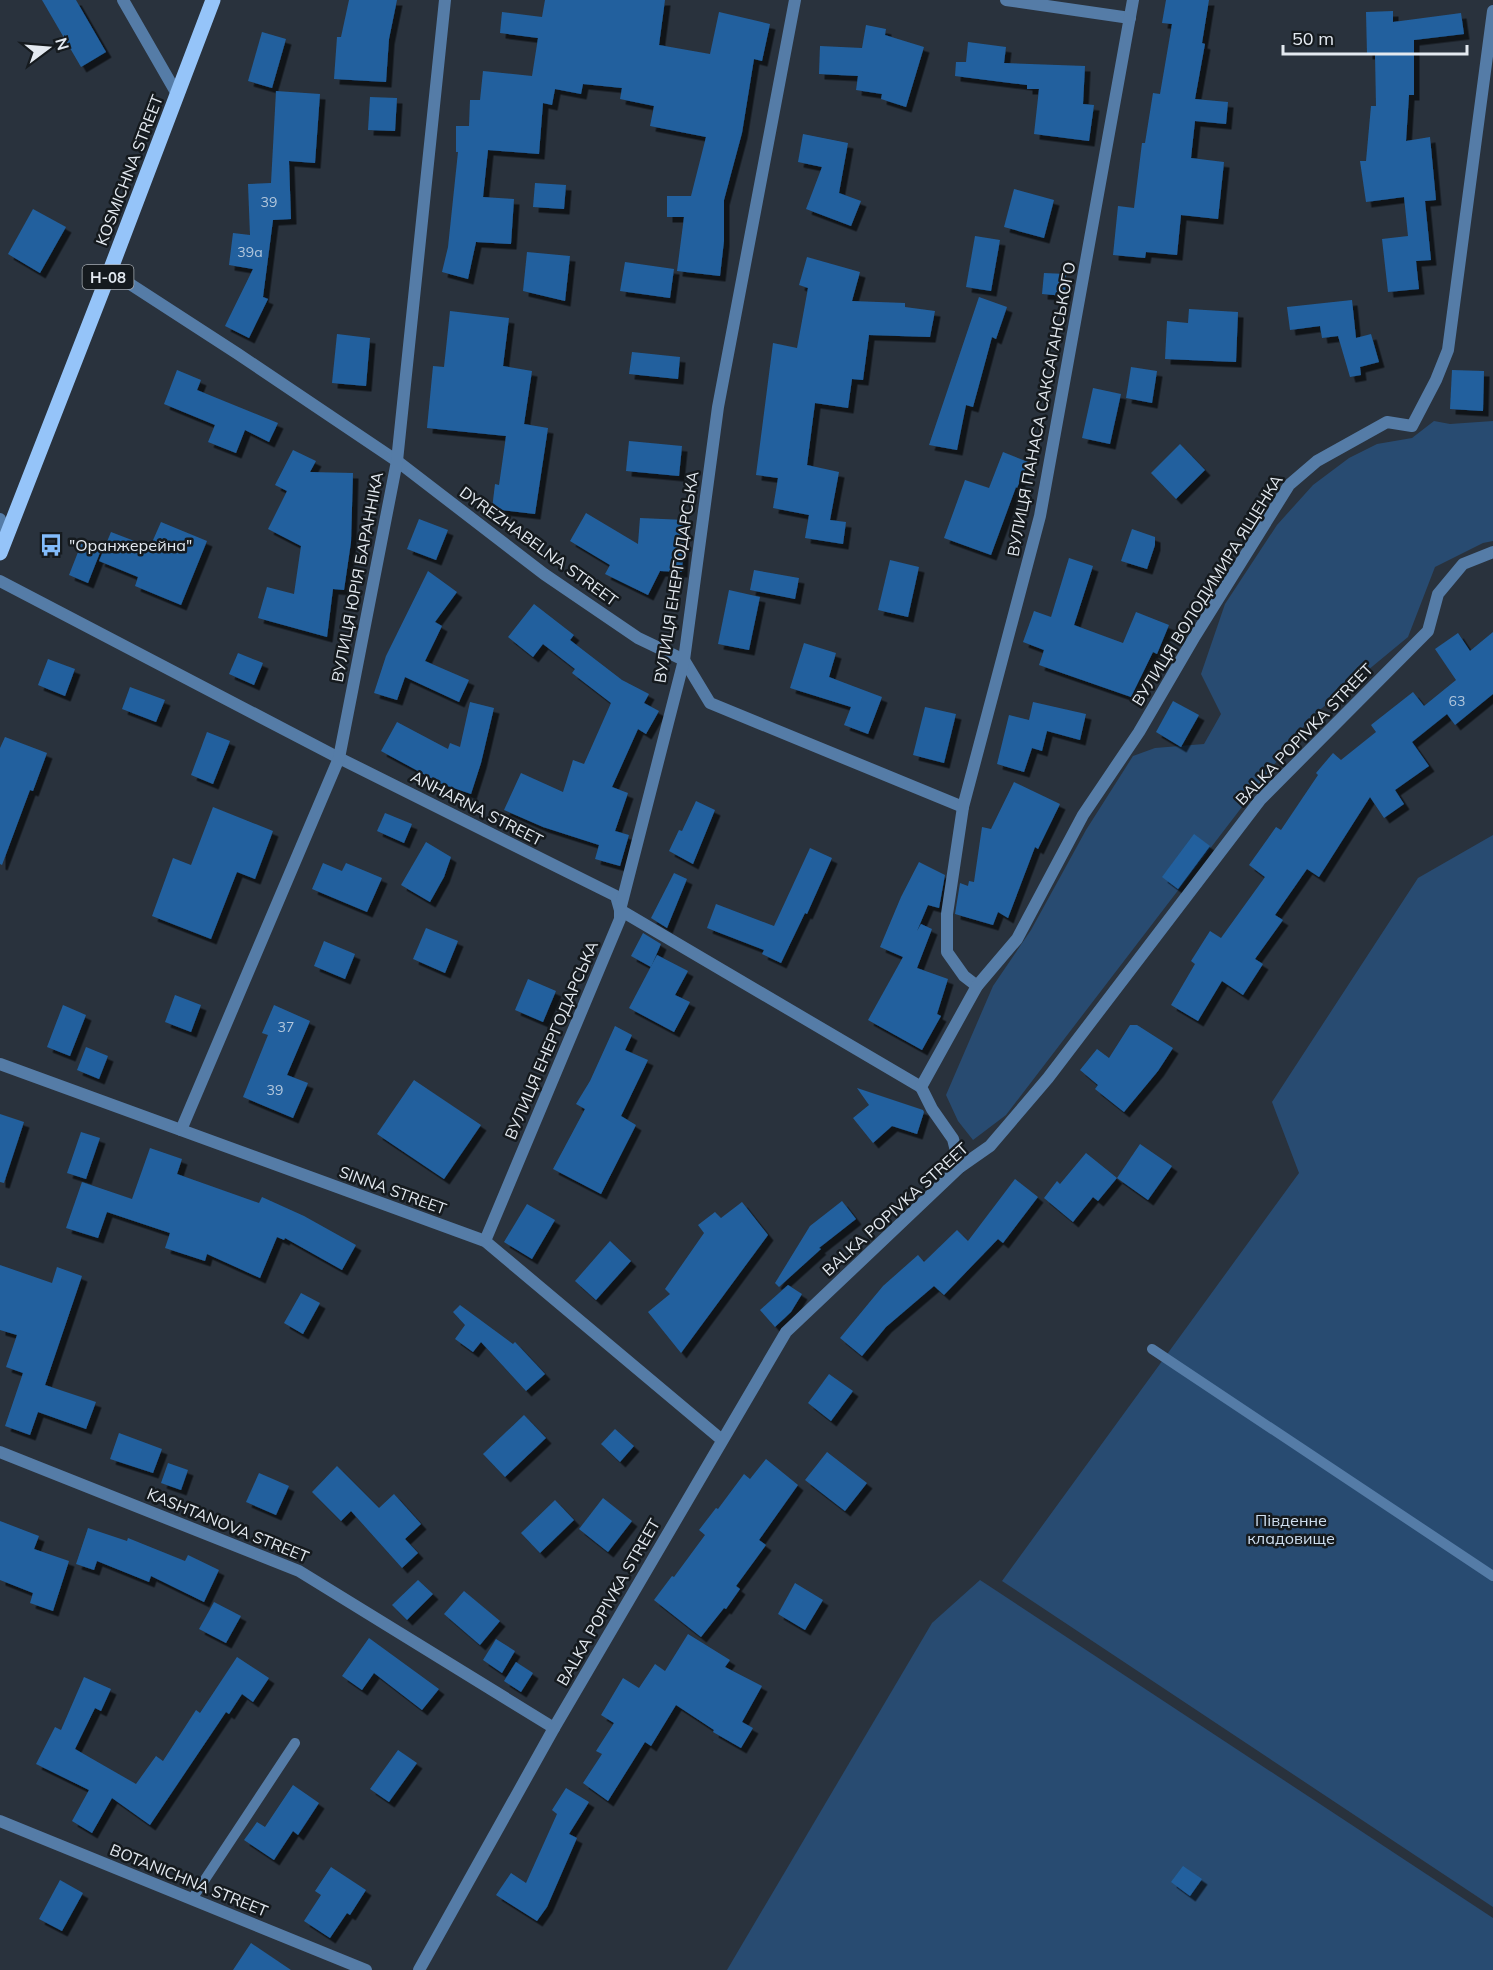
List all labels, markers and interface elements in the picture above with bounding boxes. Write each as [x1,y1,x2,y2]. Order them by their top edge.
north arrow [18,18,78,78]
scale bar [1283,18,1468,56]
text: 50 m [1292,27,1334,50]
text: N [51,35,74,52]
street label: KOSMICHNA STREET [91,92,167,248]
house number: 39 [261,193,277,211]
house number: 39а [237,243,263,261]
street label: ВУЛИЦЯ ПАНАСА САКСАГАНСЬКОГО [1003,260,1079,558]
road number: Н-08 [82,265,134,289]
street label: ВУЛИЦЯ ЕНЕРГОДАРСЬКА [649,469,703,684]
street label: ВУЛИЦЯ ЮРІЯ БАРАННІКА [327,470,387,684]
street label: ВУЛИЦЯ ВОЛОДИМИРА ЯЩЕНКА [1127,471,1287,709]
street label: DYREZHABELNA STREET [456,482,622,610]
bus stop icon: "Оранжерейна" [38,532,64,558]
place label: "Оранжерейна" [69,535,192,555]
street label: BALKA POPIVKA STREET [1231,659,1377,809]
house number: 63 [1449,692,1465,710]
street label: ANHARNA STREET [408,766,547,850]
street label: ВУЛИЦЯ ЕНЕРГОДАРСЬКА [500,937,602,1142]
house number: 37 [278,1018,294,1036]
house number: 39 [267,1081,283,1099]
street label: BALKA POPIVKA STREET [818,1138,972,1280]
street label: SINNA STREET [337,1161,450,1219]
street label: KASHTANOVA STREET [144,1483,312,1567]
park label: Південне кладовище [1247,1510,1335,1548]
street label: BALKA POPIVKA STREET [552,1515,664,1689]
street label: BOTANICHNA STREET [107,1839,271,1921]

